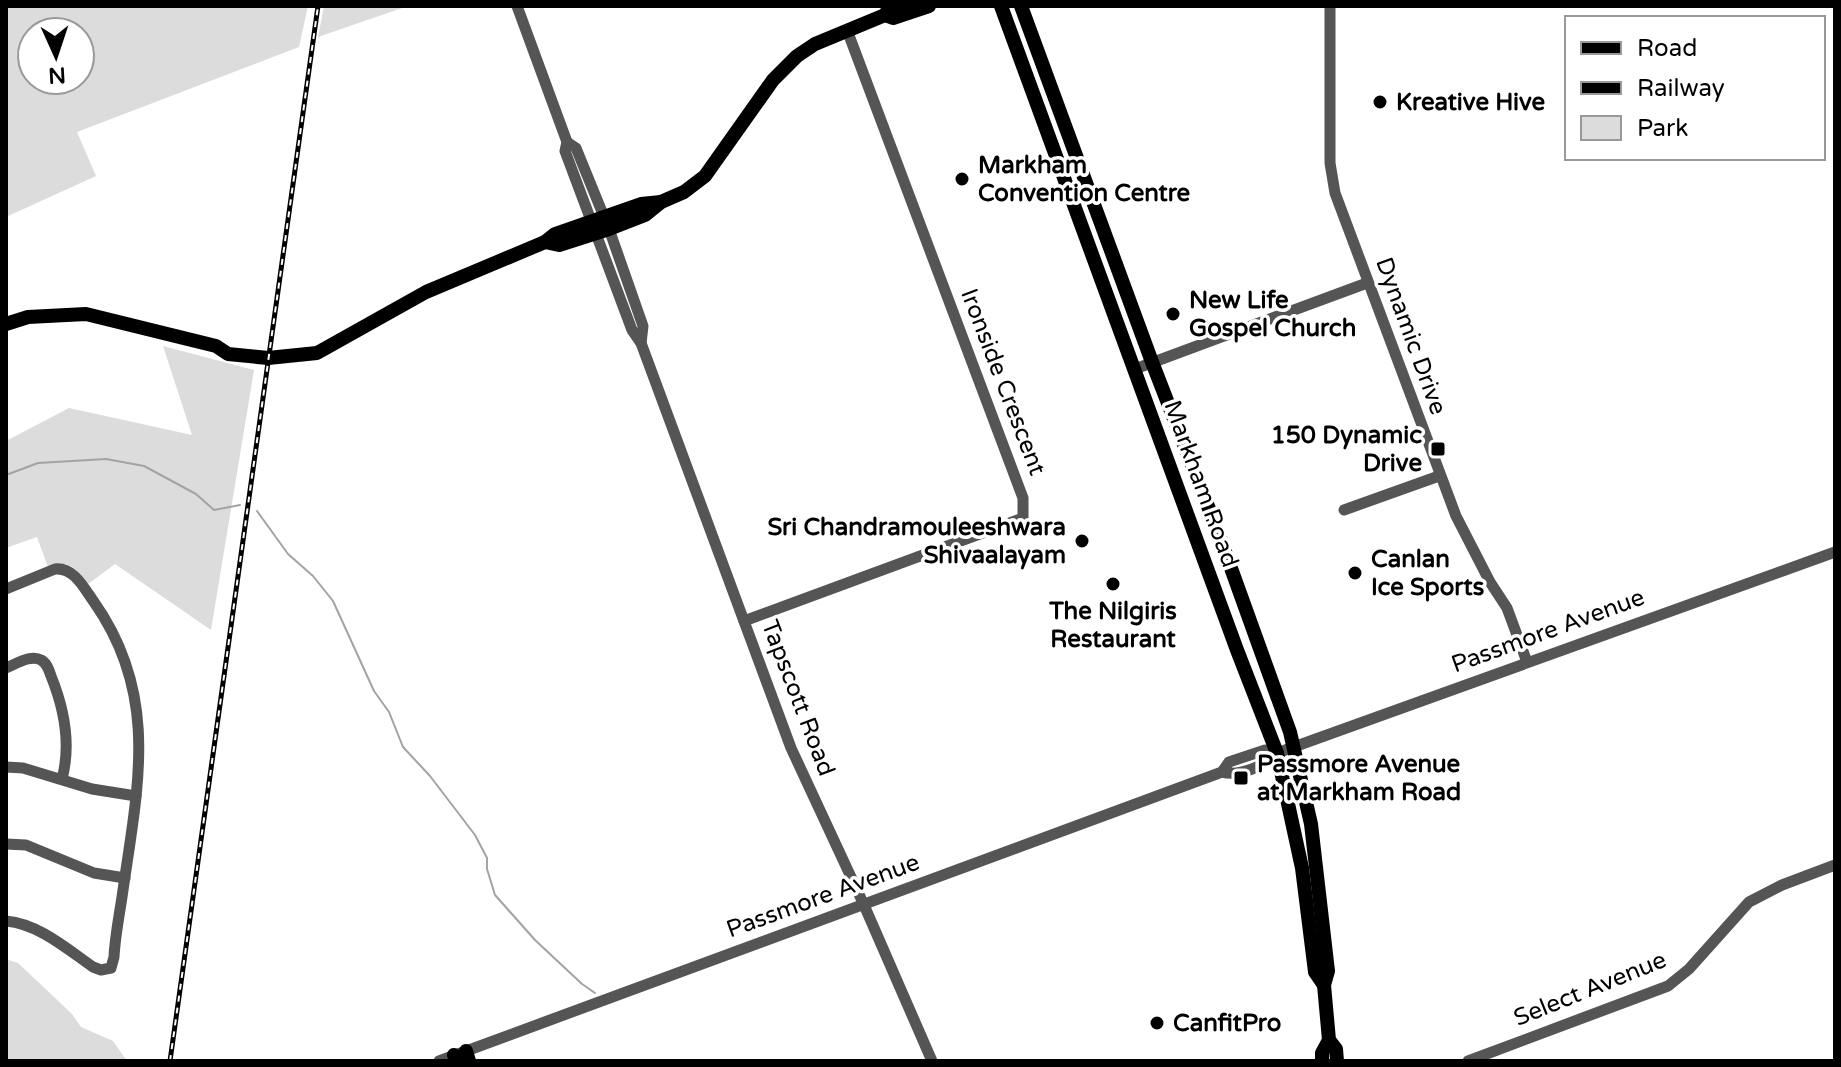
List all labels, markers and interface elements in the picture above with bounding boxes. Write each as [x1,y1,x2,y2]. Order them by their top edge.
north arrow [16,16,96,96]
legend [1565,16,1825,160]
text: Road [1637,34,1697,63]
text: N [47,62,66,88]
text: Railway [1637,74,1725,103]
place label: Kreative Hive [1396,88,1546,117]
marker: Kreative Hive [1371,93,1389,111]
text: Park [1637,114,1688,143]
place label: Markham Convention Centre [978,151,1191,208]
marker: Markham Convention Centre [953,170,971,188]
street label: Dynamic Drive [1369,253,1453,419]
street label: Ironside Crescent [954,285,1052,479]
place label: New Life Gospel Church [1189,286,1356,343]
marker: New Life Gospel Church [1164,305,1182,323]
street label: Markham Road [1157,397,1245,571]
place label: 150 Dynamic Drive [1271,421,1422,478]
marker: 150 Dynamic Drive [1429,440,1447,458]
place label: Sri Chandramouleeshwara Shivaalayam [767,513,1066,570]
marker: Sri Chandramouleeshwara Shivaalayam [1073,532,1091,550]
place label: Canlan Ice Sports [1371,545,1484,602]
marker: Canlan Ice Sports [1346,564,1364,582]
marker: The Nilgiris Restaurant [1104,575,1122,593]
street label: Passmore Avenue [1448,583,1648,679]
place label: The Nilgiris Restaurant [1048,597,1177,654]
street label: Tapscott Road [755,616,841,780]
place label: Passmore Avenue at Markham Road [1257,750,1461,807]
marker: Passmore Avenue at Markham Road [1232,769,1250,787]
street label: Passmore Avenue [723,848,923,944]
street label: Select Avenue [1509,945,1671,1033]
place label: CanfitPro [1173,1009,1281,1038]
marker: CanfitPro [1148,1014,1166,1032]

